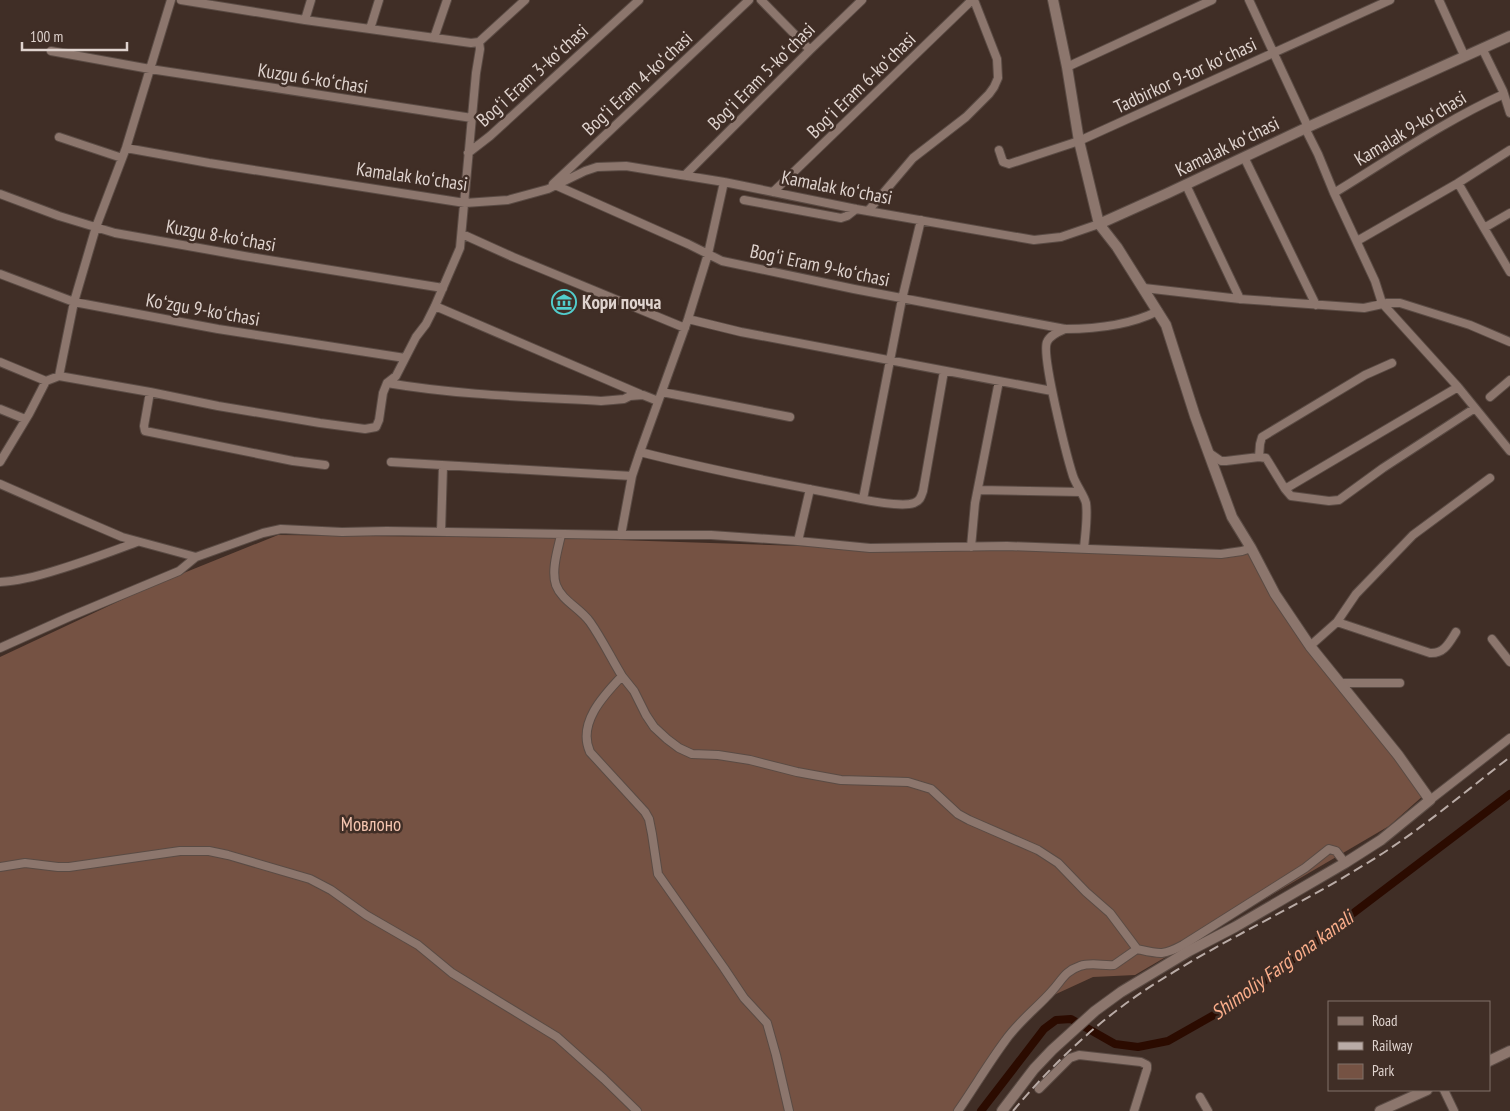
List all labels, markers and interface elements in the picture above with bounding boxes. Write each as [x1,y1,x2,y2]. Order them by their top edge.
street label: Bogʻi Eram 5-koʻchasi [702,17,820,135]
street label: Bogʻi Eram 3-koʻchasi [471,19,593,131]
scale bar [22,20,128,52]
street label: Bogʻi Eram 4-koʻchasi [577,26,697,140]
text: 100 m [30,27,63,46]
street label: Bogʻi Eram 6-koʻchasi [802,27,920,143]
street label: Tadbirkor 9-tor koʻchasi [1110,32,1260,118]
street label: Kuzgu 6-koʻchasi [256,57,370,99]
street label: Kamalak 9-koʻchasi [1350,85,1470,171]
street label: Kamalak koʻchasi [1171,111,1283,181]
street label: Kamalak koʻchasi [355,156,469,196]
street label: Kamalak koʻchasi [780,164,894,210]
street label: Kuzgu 8-koʻchasi [164,214,278,256]
street label: Bogʻi Eram 9-koʻchasi [748,238,892,292]
street label: Koʻzgu 9-koʻchasi [144,287,262,331]
museum icon: Кори почча [551,289,577,315]
place label: Кори почча [582,290,662,314]
park label: Мовлоно [341,812,401,836]
water label: Shimoliy Fargʻona kanali [1206,903,1360,1025]
legend [1328,1001,1490,1091]
text: Road [1372,1011,1398,1030]
text: Railway [1372,1036,1413,1055]
text: Park [1372,1061,1394,1080]

